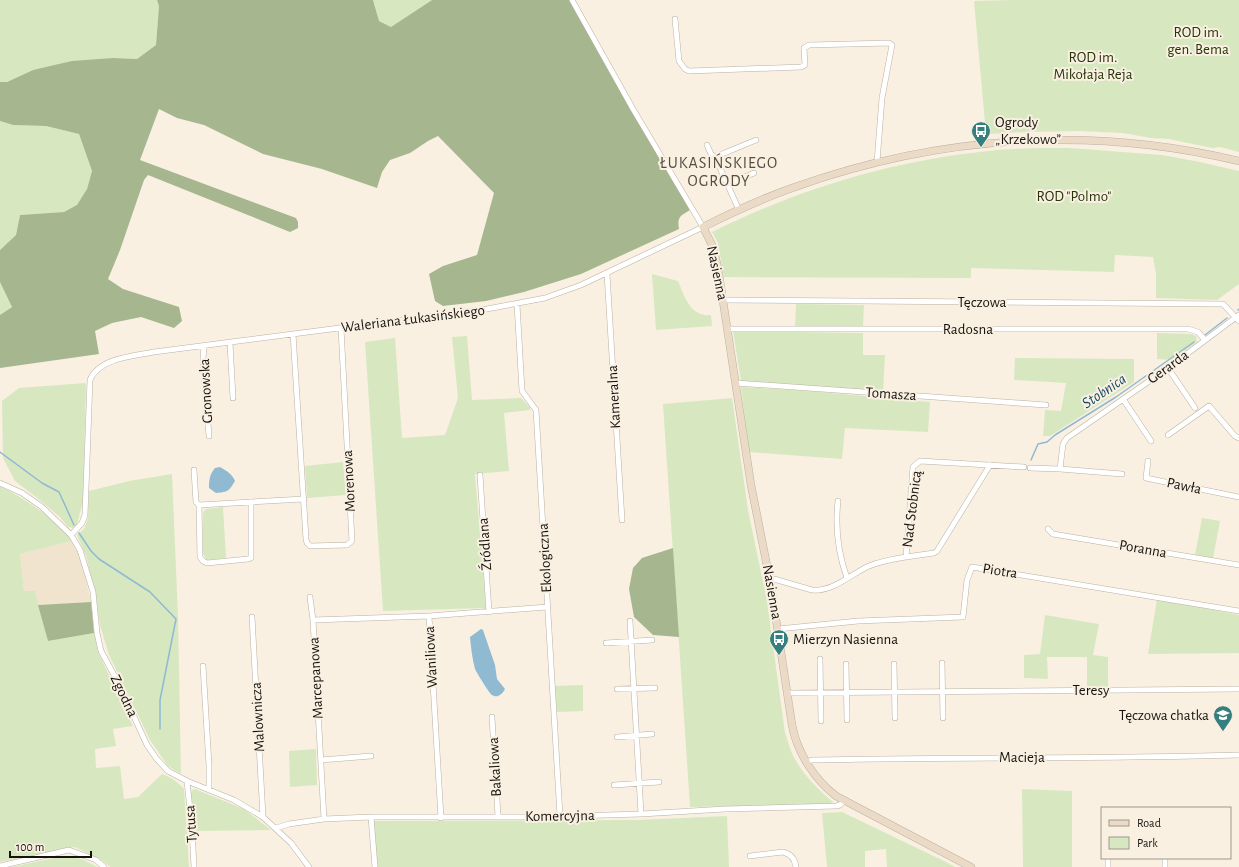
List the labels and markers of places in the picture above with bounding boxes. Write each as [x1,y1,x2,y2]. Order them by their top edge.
place label: Ogrody „Krzekowo” [995,115,1061,147]
bus stop icon: Ogrody „Krzekowo” [970,120,992,148]
bus stop icon: Mierzyn Nasienna [768,628,790,656]
place label: Mierzyn Nasienna [793,632,898,647]
school or university icon: Tęczowa chatka [1212,704,1234,732]
place label: Tęczowa chatka [1119,708,1209,723]

